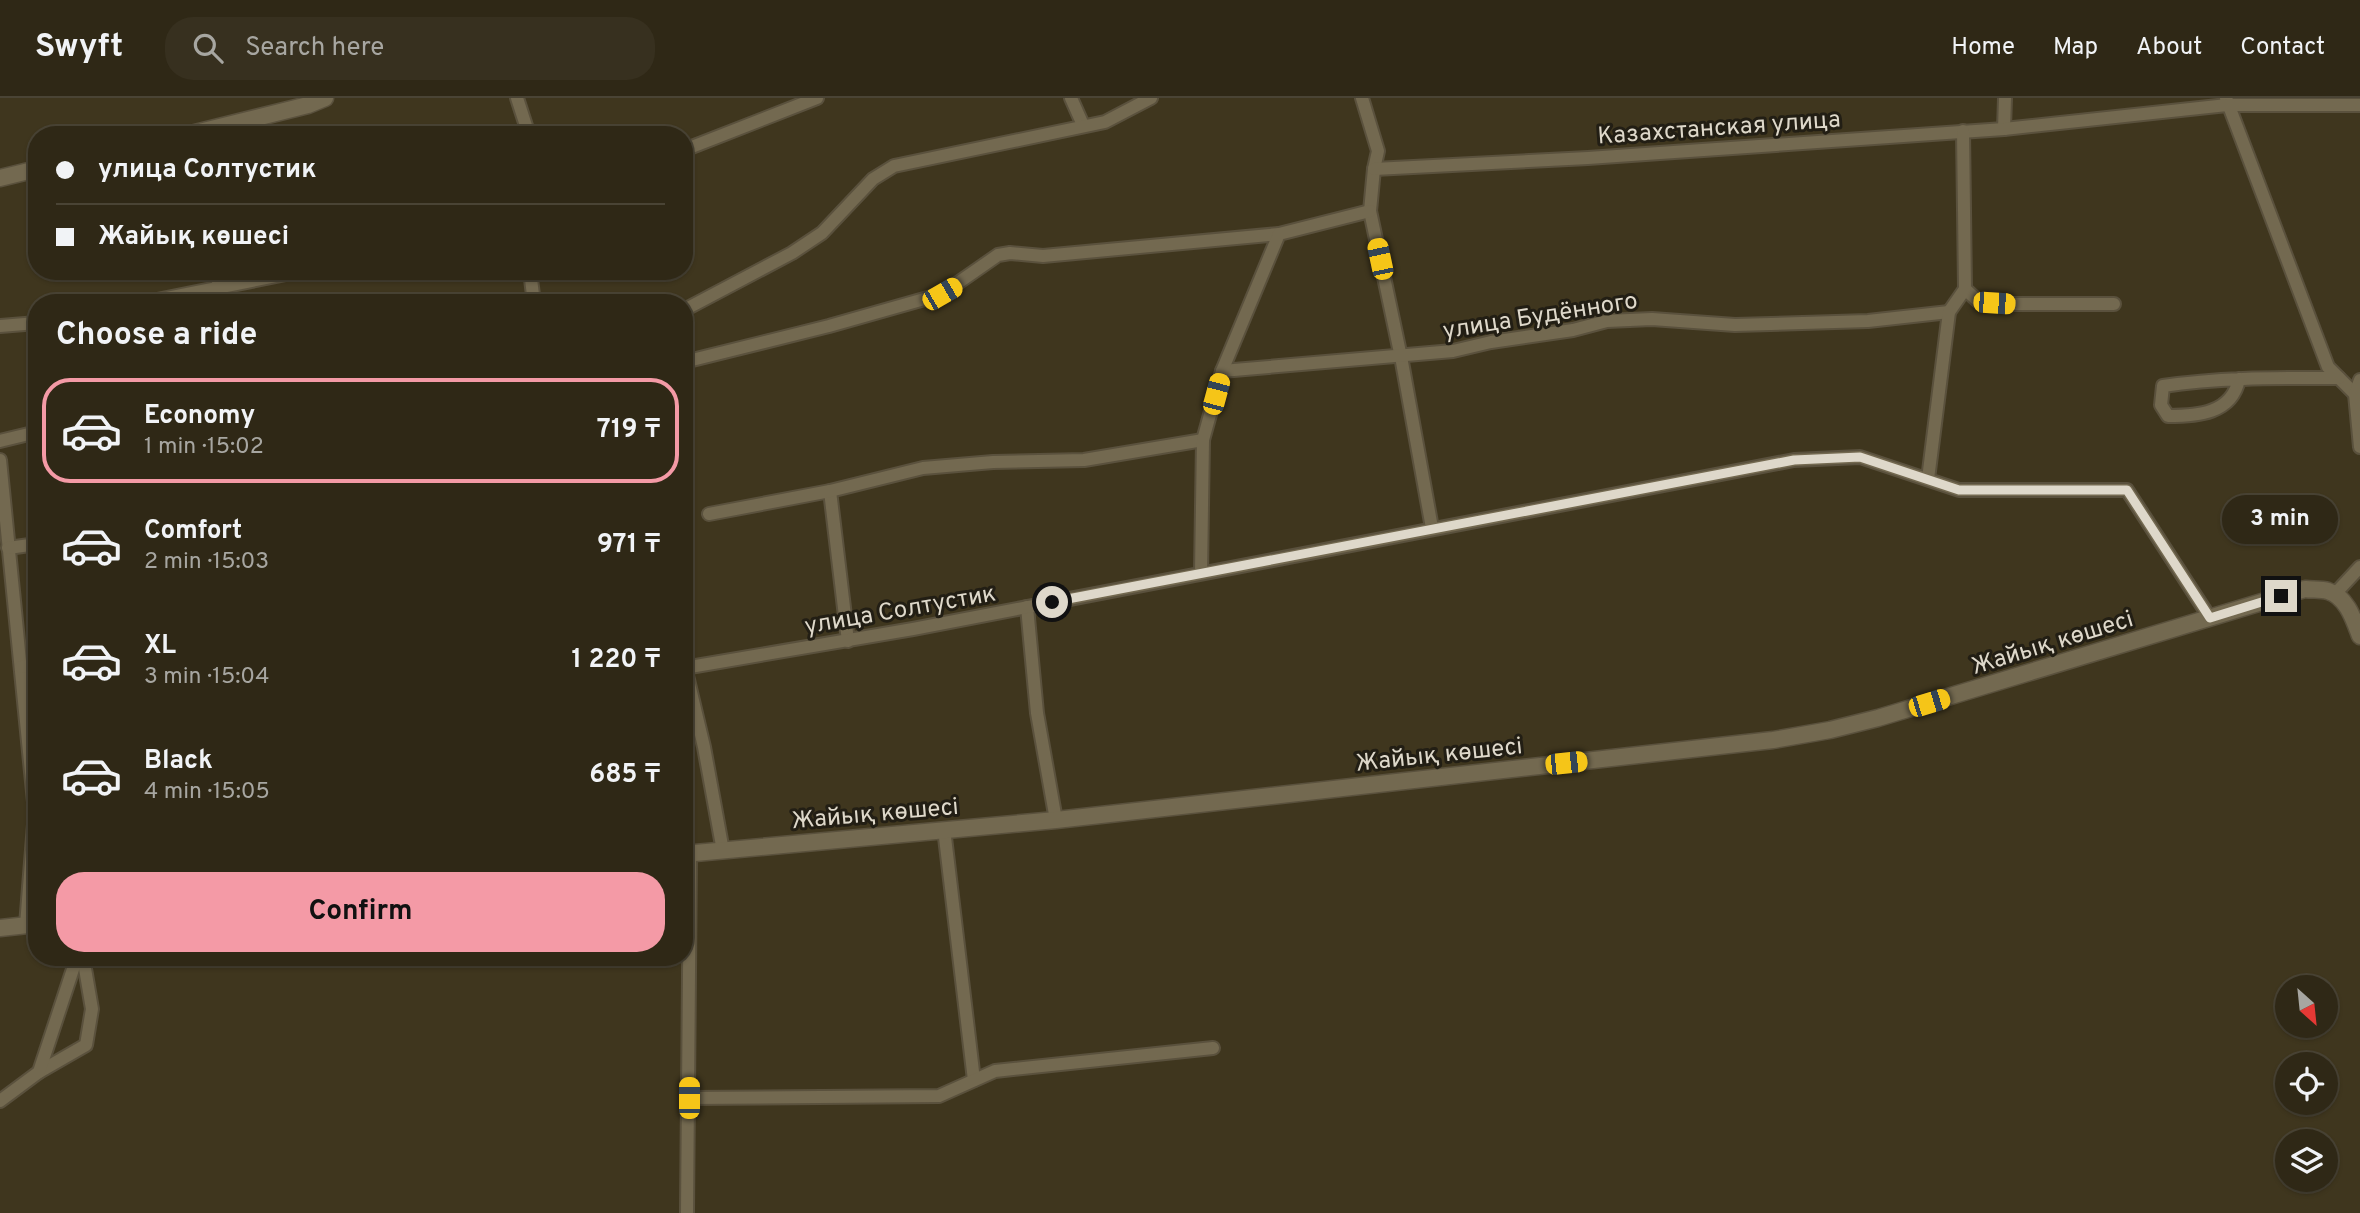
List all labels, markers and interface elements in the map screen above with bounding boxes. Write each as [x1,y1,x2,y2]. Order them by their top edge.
search box [165,17,655,80]
text: Swyft [35,27,123,69]
icon: search [189,29,227,67]
text: Search here [245,32,384,65]
text: Home [1951,33,2015,63]
text: Map [2053,33,2098,63]
text: About [2136,33,2202,63]
text: Contact [2240,33,2325,63]
street label: Казахстанская улица [1597,106,1842,152]
text: улица Солтустик [98,154,316,187]
text: Жайық көшесі [98,221,289,254]
car [1366,236,1395,282]
car [919,274,966,314]
street label: улица Будённого [1441,287,1640,347]
car [1973,291,2016,315]
text: Choose a ride [56,316,257,356]
car [1201,371,1232,417]
icon: car [60,399,123,462]
text: Economy [144,400,255,433]
text: 719 ₸ [597,414,661,447]
text: 1 min · 15:02 [144,433,264,462]
callout: 3 min [2223,494,2339,544]
text: 3 min [2250,505,2310,534]
icon: car [60,514,123,577]
text: Comfort [144,515,242,548]
text: 971 ₸ [597,529,661,562]
text: 2 min · 15:03 [144,548,269,577]
street label: улица Солтустик [802,579,998,643]
route end [2265,580,2297,612]
route start [1036,586,1068,618]
street label: Жайық көшесі [1968,605,2137,683]
icon: car [60,629,123,692]
text: XL [144,630,176,663]
text: 1 220 ₸ [572,644,661,677]
text: 3 min · 15:04 [144,663,269,692]
car [1906,687,1953,719]
street label: Жайық көшесі [1354,732,1524,780]
icon: car [60,744,123,807]
text: Black [144,745,213,778]
car [1545,750,1588,776]
text: 685 ₸ [589,759,661,792]
text: 4 min · 15:05 [144,778,270,807]
street label: Жайық көшесі [790,793,960,837]
button: Confirm [56,872,665,952]
north arrow [2275,975,2338,1038]
map controls [2275,975,2338,1192]
button: locate [2275,1052,2338,1115]
car [679,1077,700,1119]
button: layers [2275,1129,2338,1192]

